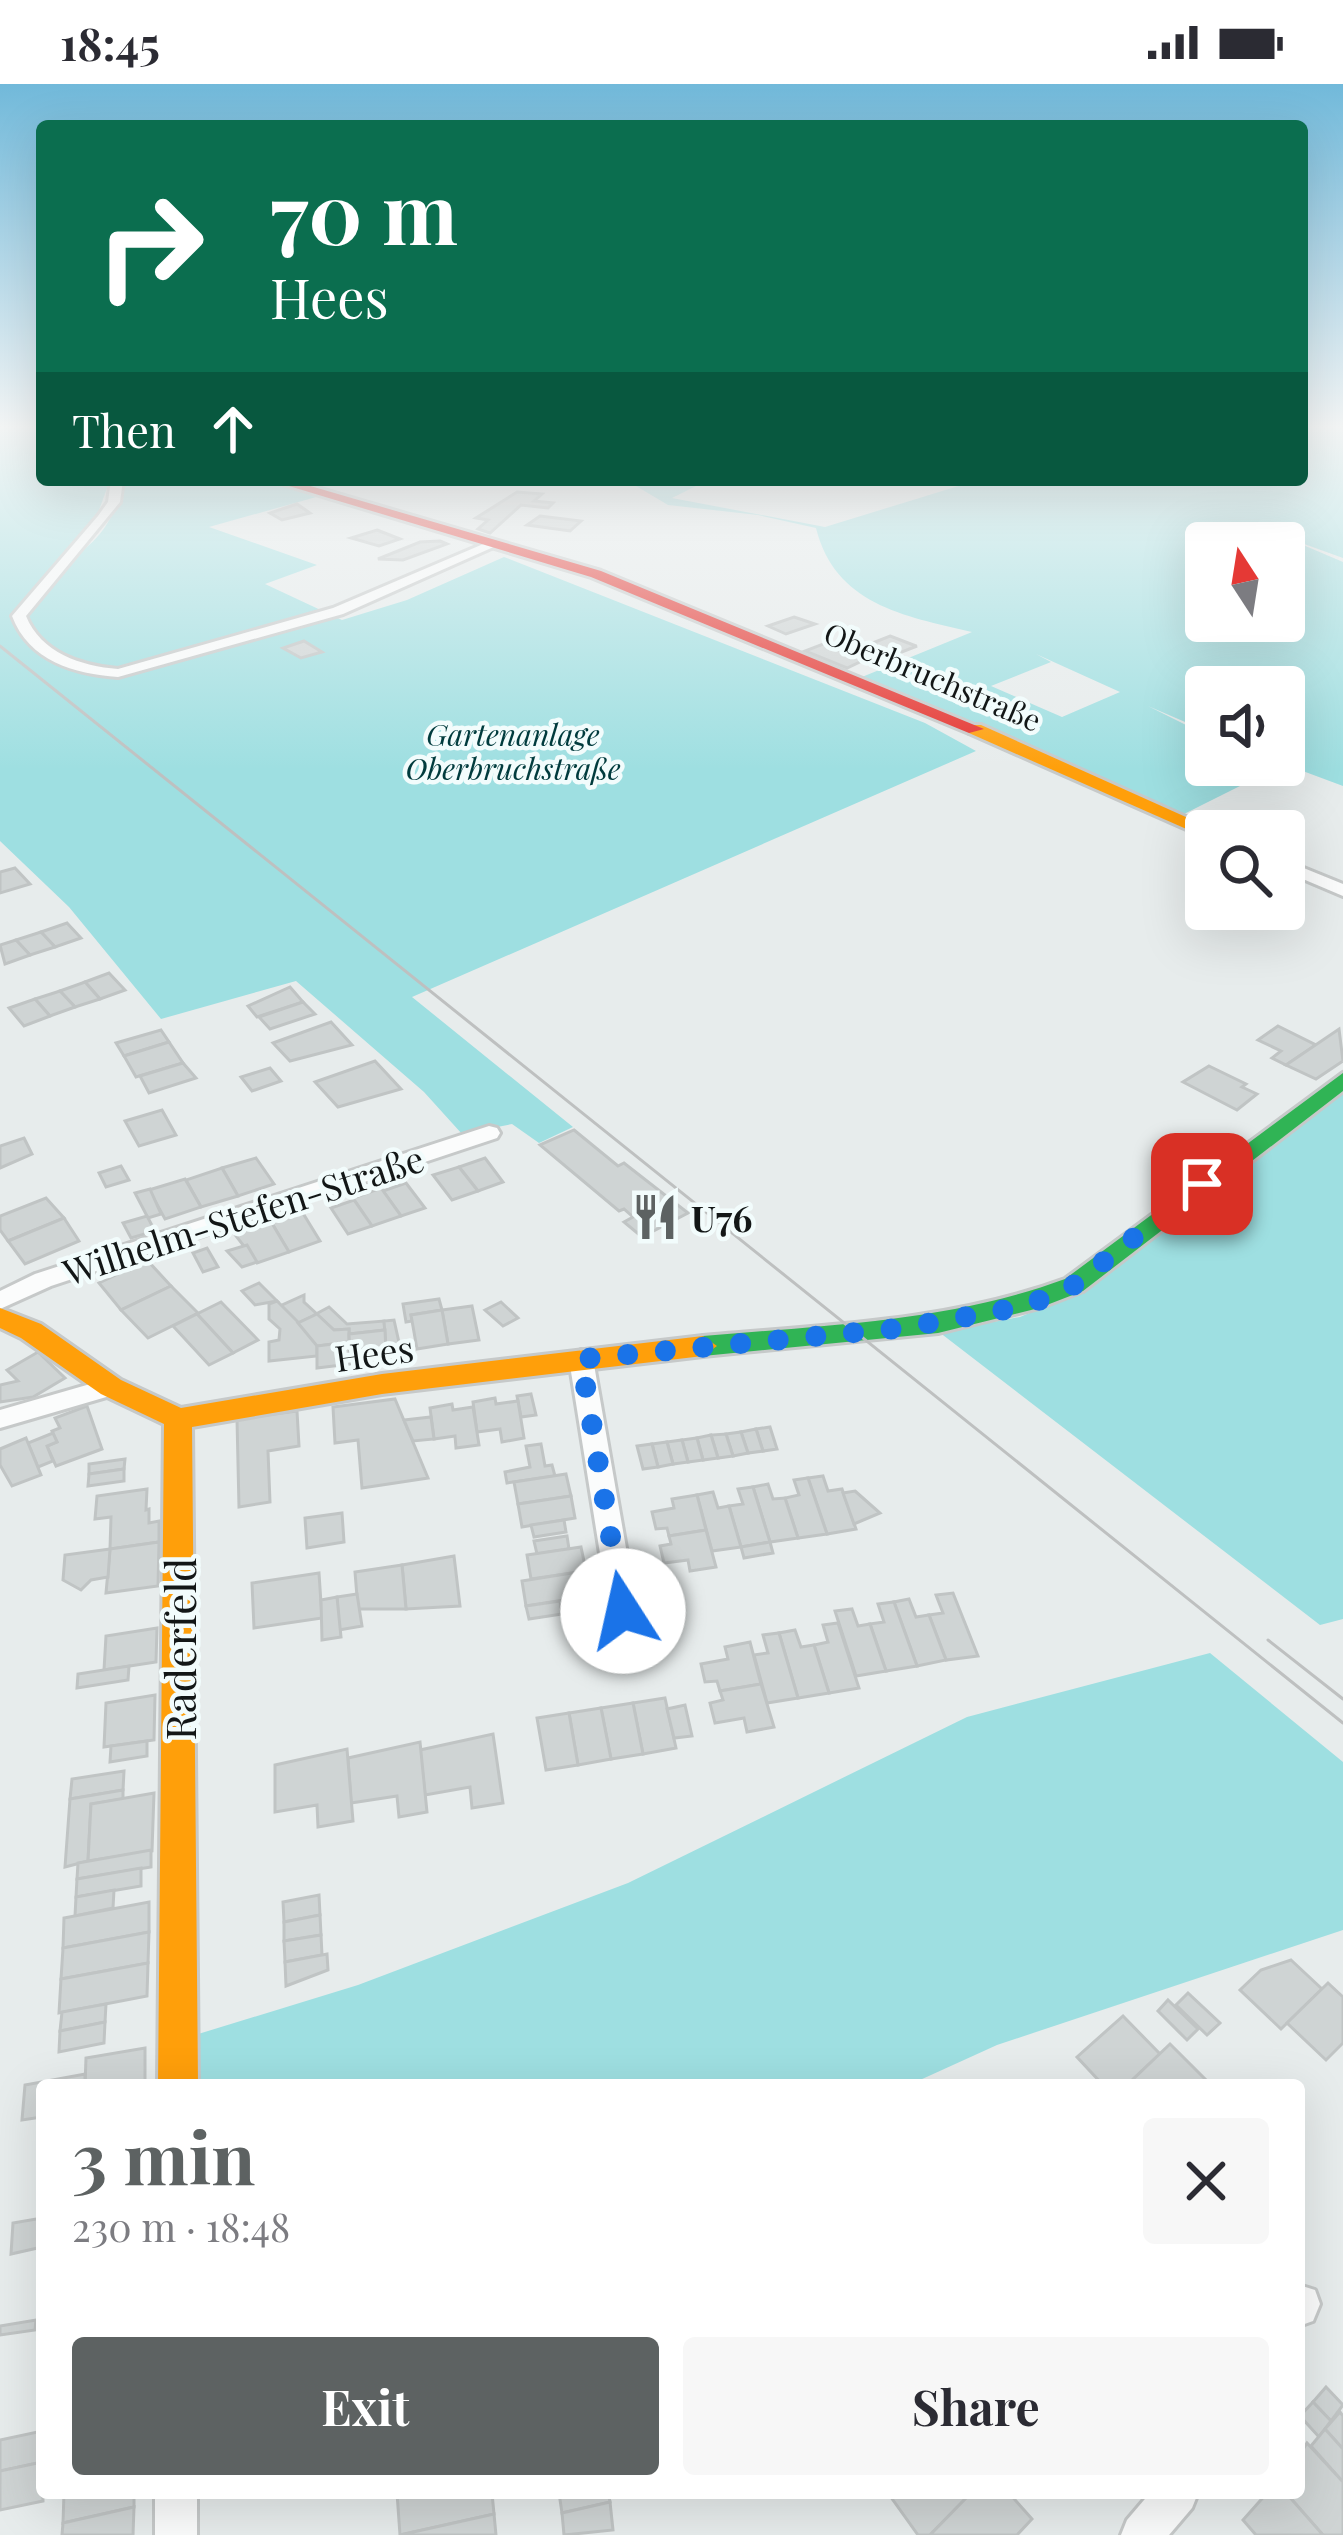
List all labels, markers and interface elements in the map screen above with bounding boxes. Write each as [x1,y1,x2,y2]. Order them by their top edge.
text: 18:45 [60,12,160,72]
text: 70 m [270,154,458,266]
icon: right [72,168,228,324]
text: Hees [270,261,389,333]
icon: ahead [200,396,266,462]
text: Then [72,399,176,459]
north arrow [1185,522,1305,642]
map controls [1185,522,1305,930]
street label: Oberbruchstraße [818,612,1048,740]
button: sound [1185,666,1305,786]
park label: Gartenanlage Oberbruchstraße [405,714,621,788]
button: search [1185,810,1305,930]
street label: Wilhelm-Stefen-Straße [56,1133,429,1295]
pin [1151,1133,1253,1235]
icon: arrive [1169,1151,1235,1217]
restaurant icon: U76 [630,1192,680,1242]
place label: U76 [691,1193,752,1241]
street label: Hees [331,1323,417,1381]
position arrow [560,1548,686,1674]
street label: Raderfeld [151,1558,207,1740]
text: 3 min [72,2107,256,2203]
button: close [1143,2118,1269,2244]
text: 230 m · 18:48 [72,2200,290,2252]
button: Exit [72,2337,659,2475]
button: Share [683,2337,1269,2475]

